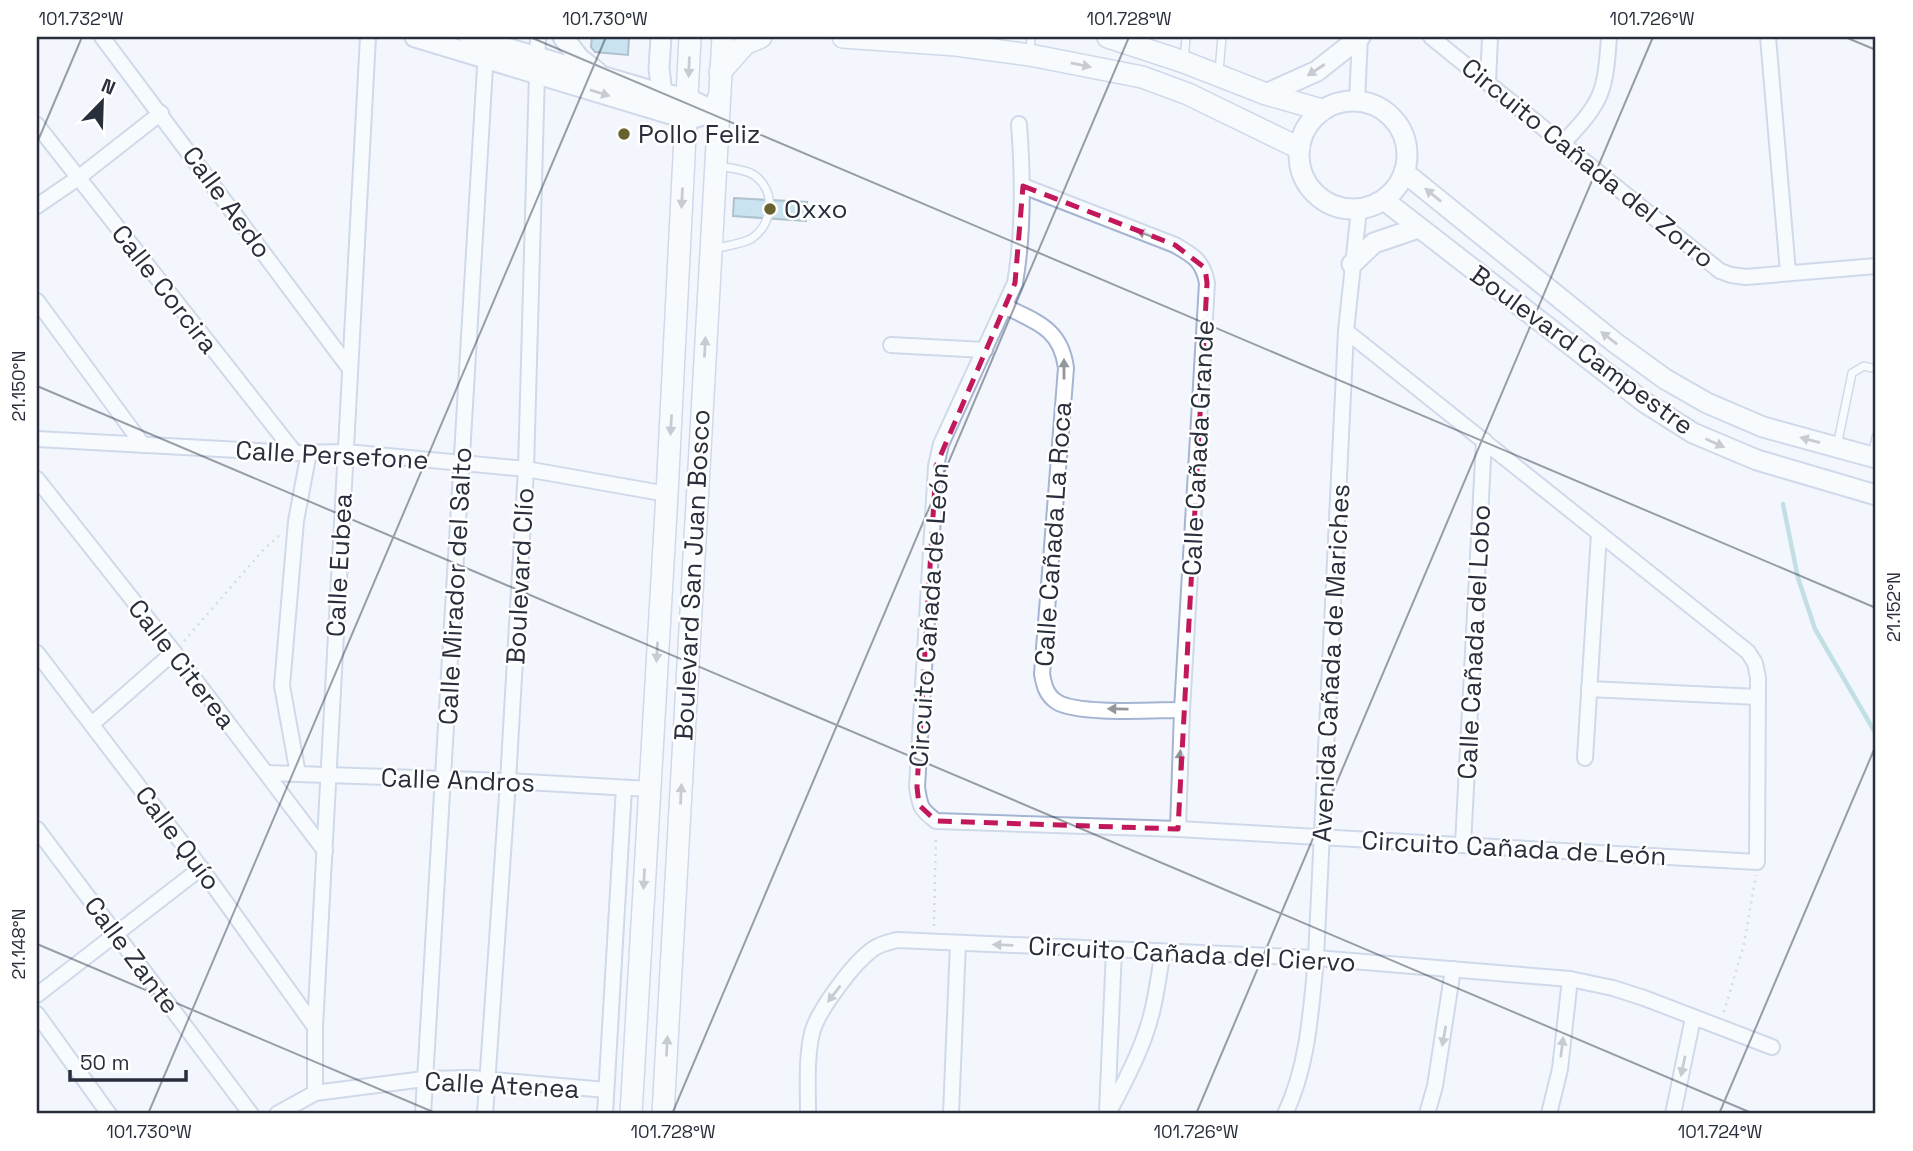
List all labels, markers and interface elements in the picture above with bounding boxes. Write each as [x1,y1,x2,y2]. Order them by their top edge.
text: 101.732°W [39,7,124,30]
text: 101.730°W [562,7,648,30]
text: 101.728°W [1086,7,1172,30]
text: 101.726°W [1610,7,1695,30]
street label: Circuito Cañada del Zorro [1454,50,1722,276]
one-way arrow [683,57,694,79]
one-way arrow [1070,59,1092,70]
one-way arrow [1306,64,1326,77]
north arrow [66,66,136,136]
text: N [98,73,119,101]
one-way arrow [590,89,611,99]
place label: Pollo Feliz [638,117,760,151]
marker: Pollo Feliz [616,126,632,142]
street label: Calle Aedo [175,139,279,265]
one-way arrow [677,187,688,209]
one-way arrow [1424,188,1441,203]
place label: Oxxo [784,192,847,226]
marker: Oxxo [762,201,778,217]
street label: Calle Corcira [104,218,226,360]
one-way arrow [1136,229,1157,240]
street label: Boulevard Campestre [1464,257,1700,443]
street label: Calle Cañada Grande [1174,319,1222,577]
one-way arrow [1601,331,1619,346]
one-way arrow [699,336,710,358]
text: 21.150°N [7,351,30,421]
one-way arrow [1059,358,1070,380]
street label: Calle Cañada La Roca [1027,400,1079,668]
street label: Boulevard San Juan Bosco [666,408,718,742]
one-way arrow [665,414,676,436]
street label: Calle Persefone [235,433,429,477]
one-way arrow [1799,434,1821,445]
one-way arrow [1705,437,1725,449]
street label: Calle Mirador del Salto [431,446,479,726]
street label: Circuito Cañada de León [901,462,957,768]
street label: Avenida Cañada de Mariches [1305,483,1357,843]
street label: Boulevard Clío [498,487,542,665]
street label: Calle Eubea [318,492,360,638]
street label: Calle Cañada del Lobo [1450,504,1498,780]
text: 21.152°N [1882,572,1905,642]
street label: Calle Citerea [121,592,243,736]
one-way arrow [652,641,663,663]
one-way arrow [1107,703,1129,715]
one-way arrow [1175,749,1186,771]
street label: Calle Andros [380,760,536,800]
street label: Calle Quío [128,779,228,897]
one-way arrow [675,783,686,805]
street label: Circuito Cañada de León [1361,823,1667,873]
one-way arrow [639,868,650,890]
street label: Calle Zante [77,889,187,1021]
text: 21.148°N [7,909,30,980]
street label: Circuito Cañada del Ciervo [1027,928,1357,980]
one-way arrow [992,940,1014,951]
one-way arrow [828,985,842,1003]
one-way arrow [1438,1025,1449,1047]
one-way arrow [661,1035,672,1057]
one-way arrow [1557,1036,1568,1058]
scale bar [70,1039,186,1083]
text: 50 m [80,1049,130,1076]
one-way arrow [1677,1055,1688,1077]
street label: Calle Atenea [424,1064,580,1106]
text: 101.730°W [106,1120,192,1143]
text: 101.728°W [630,1120,716,1143]
text: 101.726°W [1154,1120,1239,1143]
text: 101.724°W [1678,1120,1763,1143]

